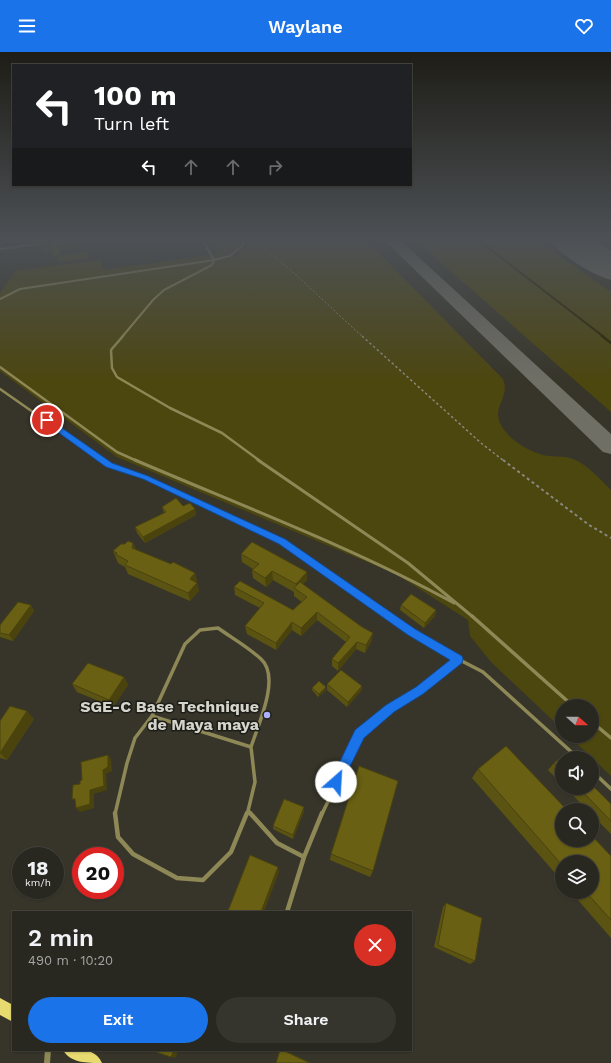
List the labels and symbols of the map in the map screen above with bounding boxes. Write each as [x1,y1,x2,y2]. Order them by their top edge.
pin [30,403,64,437]
place label: SGE-C Base Technique de Maya maya [80,697,260,734]
north arrow [555,699,599,743]
marker: SGE-C Base Technique de Maya maya [262,710,272,720]
position arrow [315,761,357,803]
speed limit sign: 20 [72,847,124,899]

